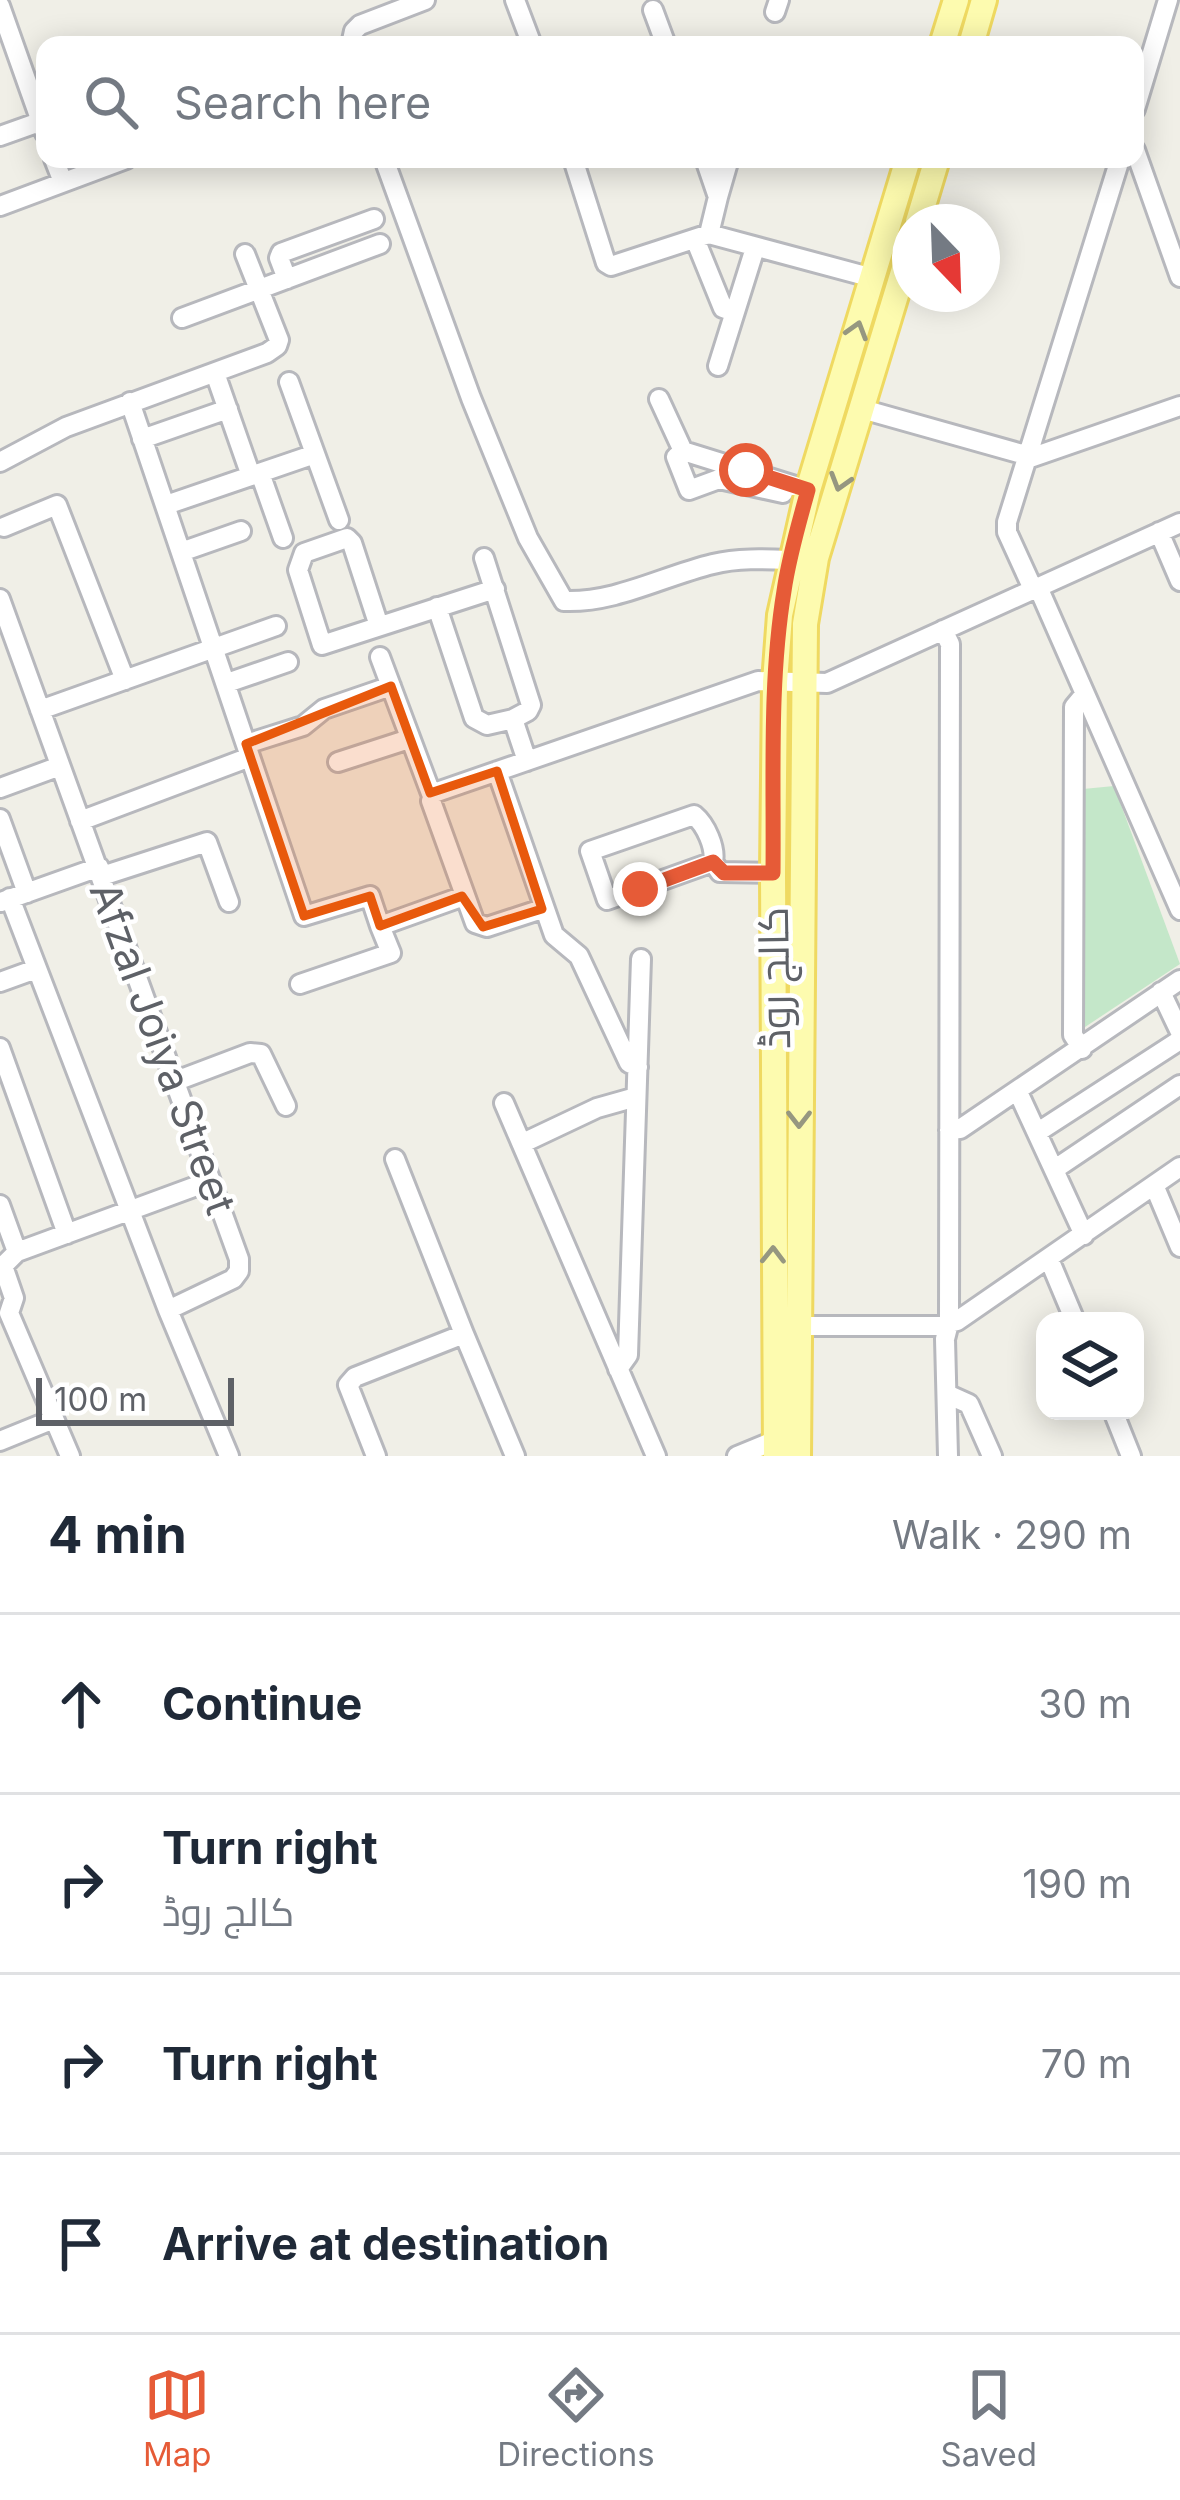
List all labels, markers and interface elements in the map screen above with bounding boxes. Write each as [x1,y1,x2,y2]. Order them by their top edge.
search box [36,36,1144,168]
icon: search [78,69,144,135]
text: Search here [174,75,431,130]
north arrow [892,204,1000,312]
one-way arrow [843,320,868,341]
route start [719,443,773,497]
one-way arrow [829,471,854,492]
route end [613,862,667,916]
street label: Afzal Joiya Street [80,875,247,1221]
street label: کالج روڈ [747,906,803,1050]
one-way arrow [786,1111,812,1129]
one-way arrow [760,1245,786,1263]
map controls [1036,1312,1144,1420]
button: layers [1036,1312,1144,1420]
scale bar [36,1372,234,1425]
text: 100 m [54,1379,147,1419]
text: 4 min [48,1504,187,1565]
text: Walk · 290 m [892,1511,1132,1558]
icon: ahead [48,1671,114,1737]
text: Continue [162,1676,362,1731]
text: 30 m [1038,1680,1132,1727]
text: Turn right [162,1820,378,1875]
icon: right [48,1851,114,1917]
text: 190 m [1022,1860,1132,1907]
text: کالج روڈ [162,1888,294,1935]
icon: right [48,2031,114,2097]
text: Turn right [162,2036,378,2091]
text: 70 m [1041,2040,1132,2087]
icon: arrive [48,2211,114,2277]
text: Arrive at destination [162,2216,609,2271]
tab: Map [143,2362,211,2474]
tab: Directions [497,2362,655,2474]
tab: Saved [940,2362,1037,2474]

